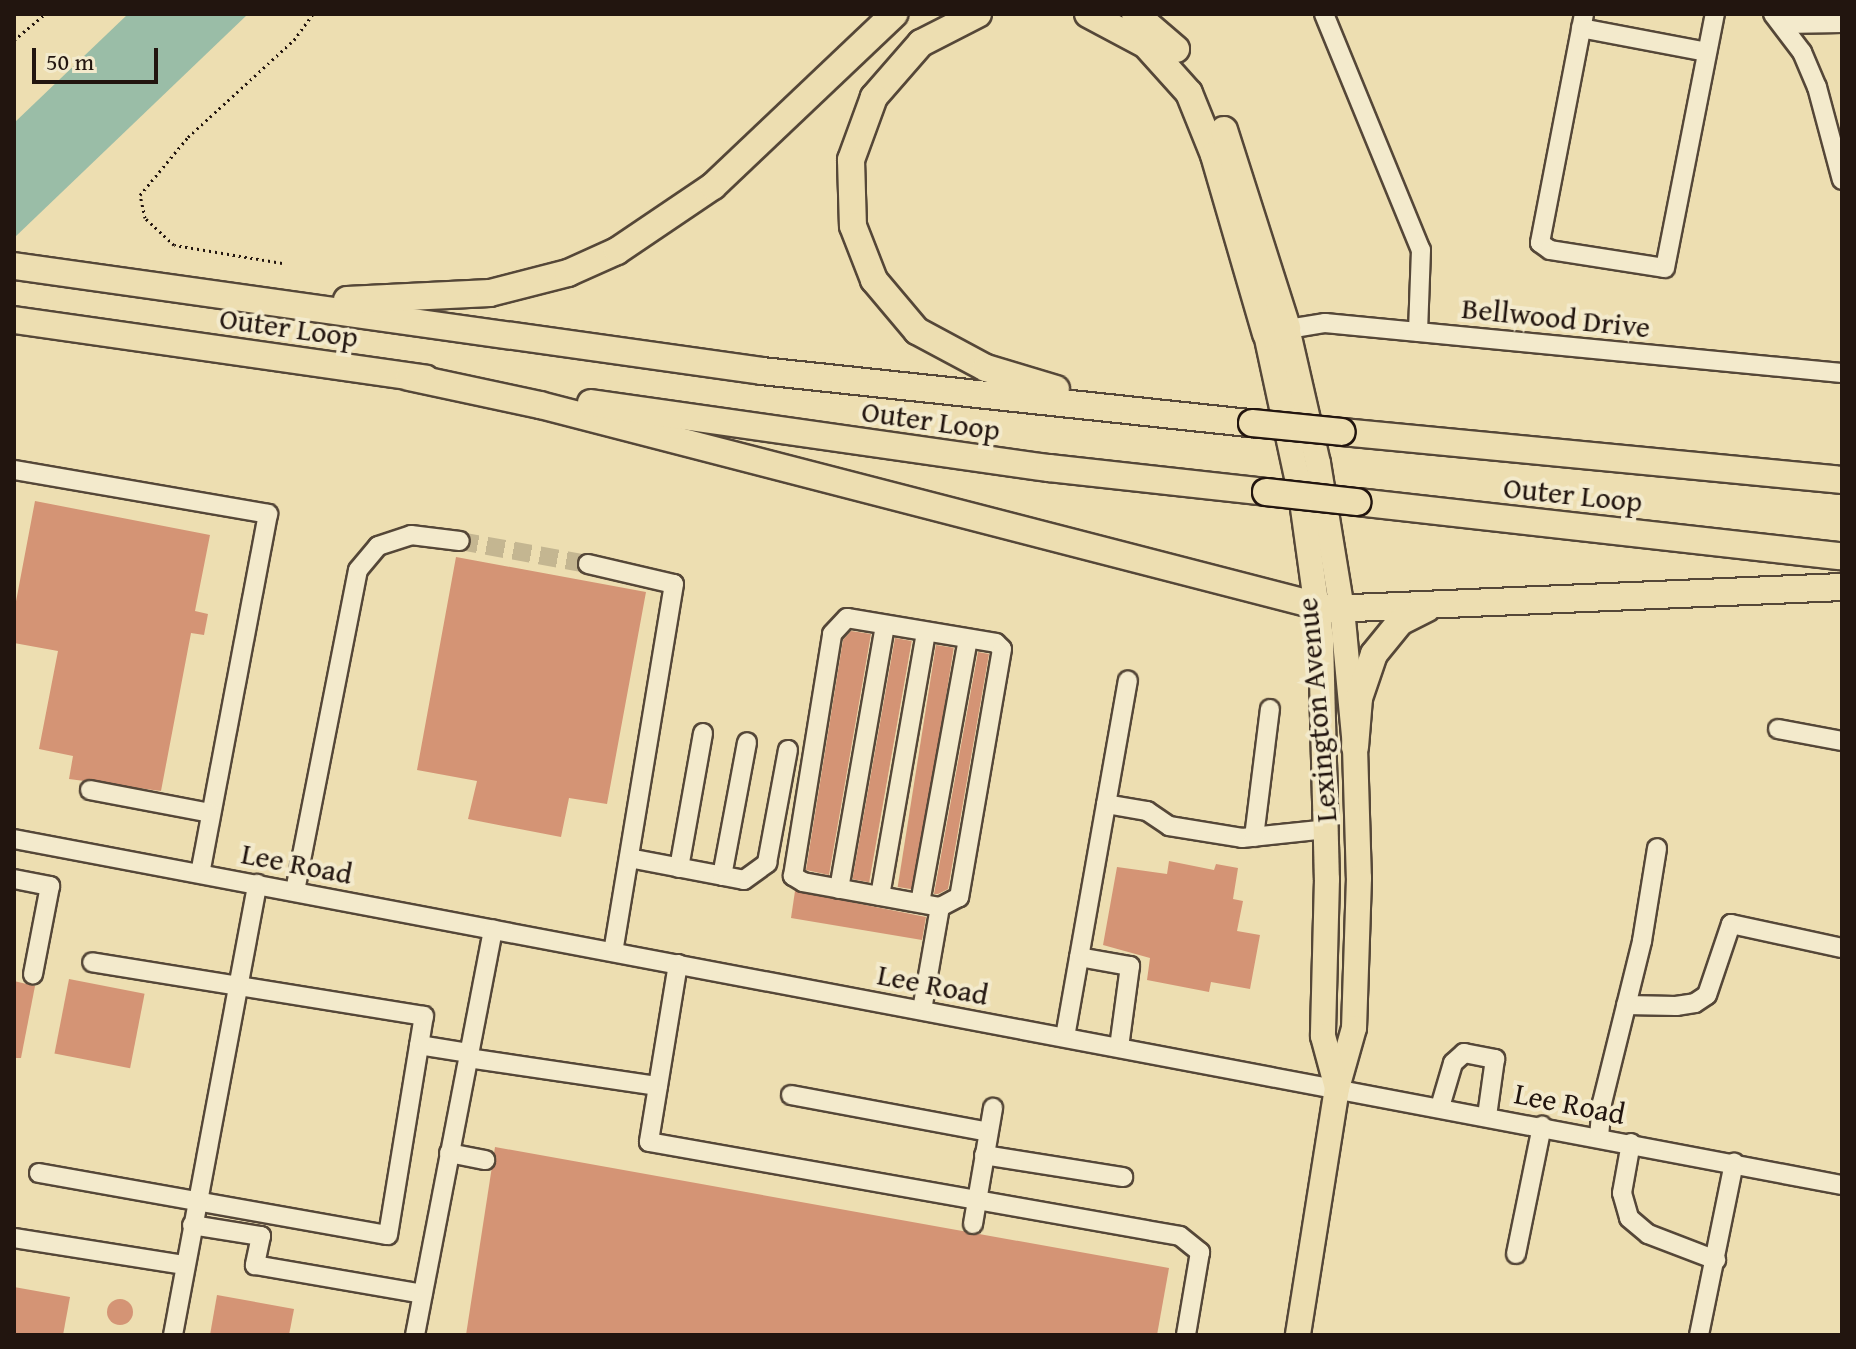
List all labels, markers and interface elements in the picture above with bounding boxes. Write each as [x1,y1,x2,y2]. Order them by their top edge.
scale bar [36,32,162,82]
text: 50 m [46,44,94,79]
street label: Bellwood Drive [1460,289,1652,345]
street label: Outer Loop [217,299,361,355]
street label: Outer Loop [859,392,1003,448]
street label: Outer Loop [1502,469,1644,519]
street label: Lexington Avenue [1288,596,1344,824]
street label: Lee Road [239,835,355,891]
street label: Lee Road [875,956,991,1012]
street label: Lee Road [1512,1075,1628,1131]

